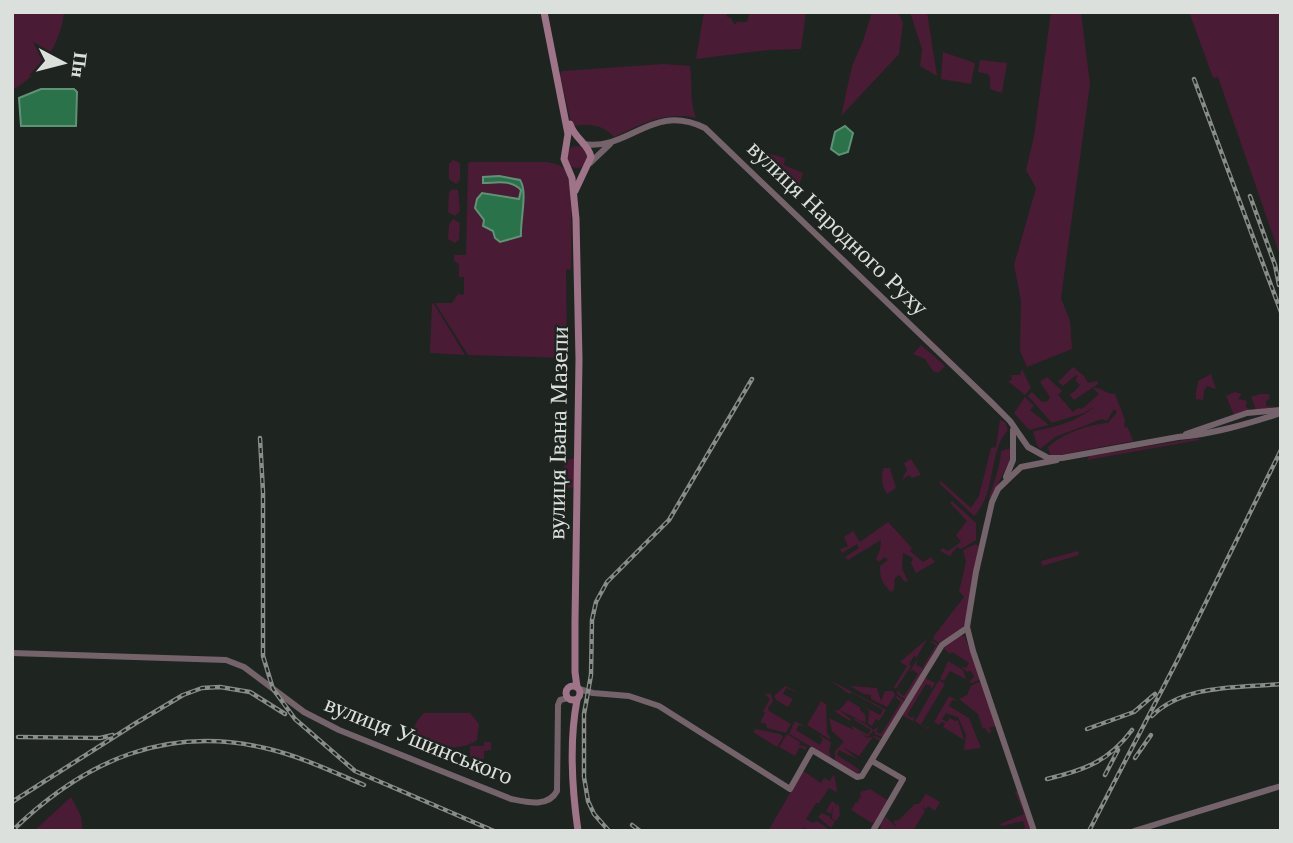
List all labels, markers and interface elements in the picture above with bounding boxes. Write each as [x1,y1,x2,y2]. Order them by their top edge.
north arrow [28,28,98,98]
text: Пн [67,51,91,79]
street label: вулиця Народного Руху [743,135,933,321]
street label: вулиця Івана Мазепи [543,326,573,540]
street label: вулиця Ушинського [321,690,517,790]

